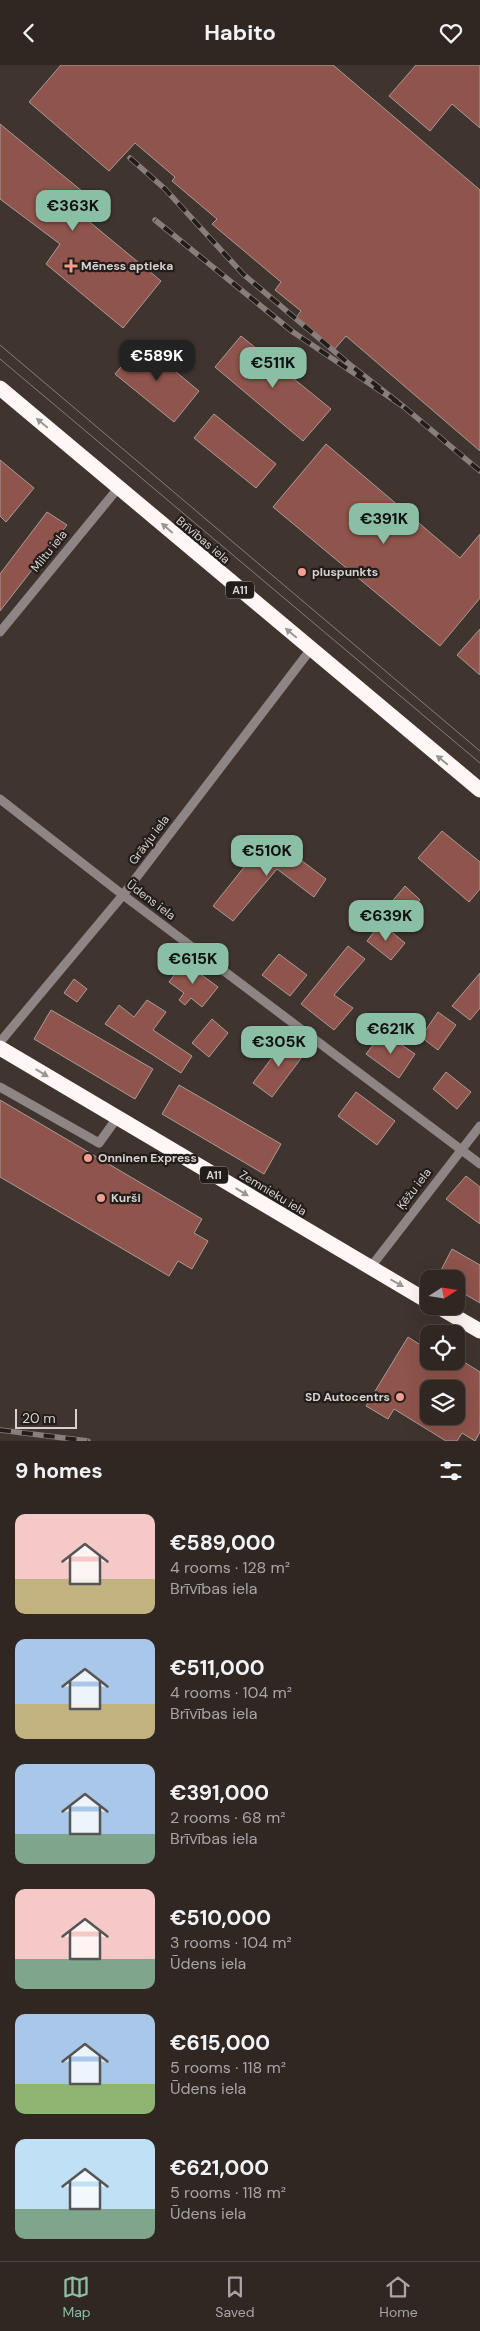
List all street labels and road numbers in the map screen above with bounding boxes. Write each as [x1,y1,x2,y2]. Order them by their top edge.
street label: Brīvības iela [173,513,233,567]
street label: Miltu iela [27,527,71,575]
road number: A11 [226,581,254,599]
street label: Grāvju iela [125,812,173,868]
street label: Ūdens iela [123,876,179,924]
street label: Ķēžu iela [393,1165,435,1213]
road number: A11 [200,1167,228,1183]
street label: Zemnieku iela [236,1167,310,1219]

